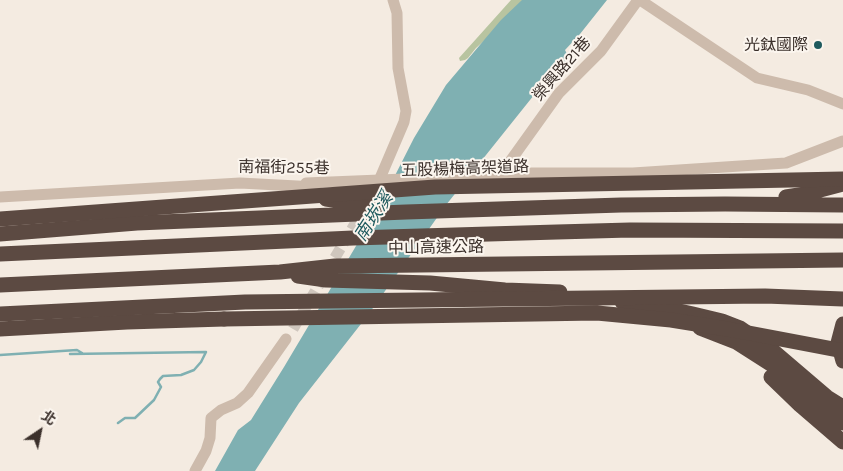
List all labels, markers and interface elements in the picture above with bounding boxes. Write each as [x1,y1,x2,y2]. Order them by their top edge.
street label: 榮興路21巷 [529,33,595,105]
place label: 光鈦國際 [744,35,808,55]
marker: 光鈦國際 [812,39,824,51]
street label: 五股楊梅高架道路 [401,157,529,181]
street label: 南福街255巷 [238,158,330,178]
water label: 南崁溪 [350,188,398,246]
street label: 中山高速公路 [388,238,484,258]
north arrow [15,406,65,456]
text: 北 [38,407,59,429]

